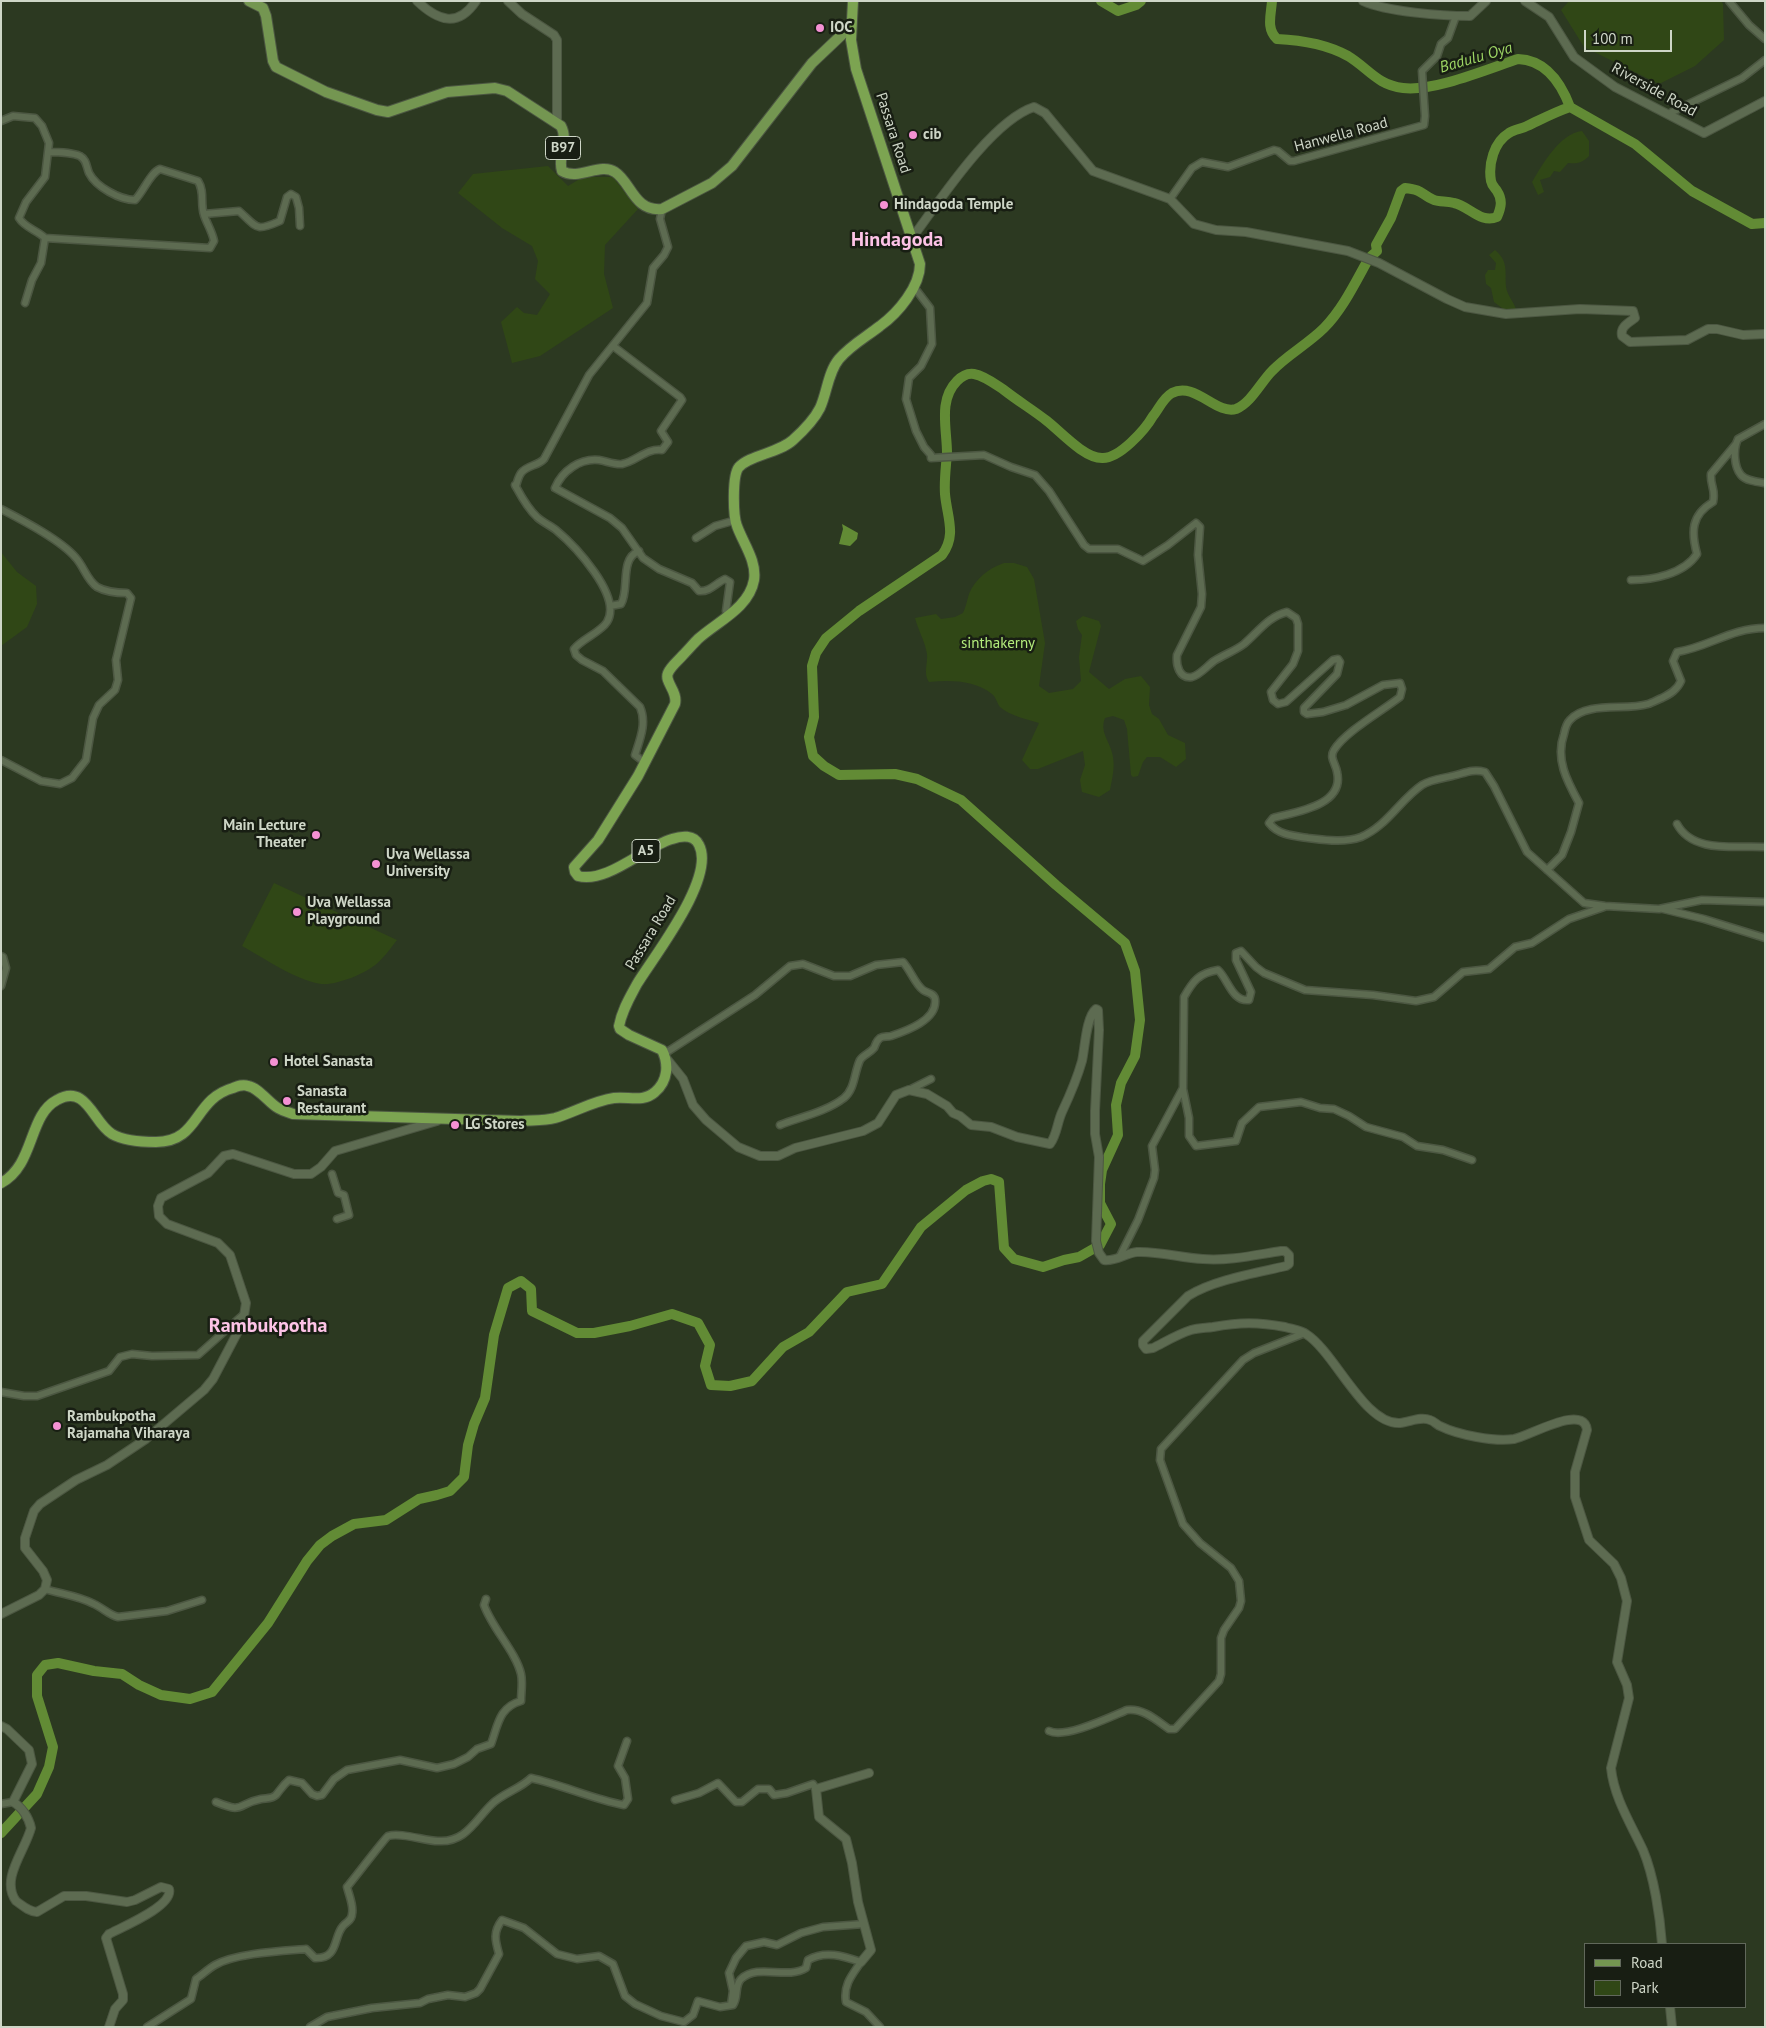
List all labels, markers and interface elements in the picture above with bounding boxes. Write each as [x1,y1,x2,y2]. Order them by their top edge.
place label: IOC [830,19,853,37]
scale bar [1586,20,1674,52]
marker: IOC [814,22,826,34]
text: 100 m [1592,29,1633,48]
water label: Badulu Oya [1437,38,1515,78]
street label: Riverside Road [1608,59,1700,121]
street label: Passara Road [872,90,914,176]
street label: Hanwella Road [1292,114,1390,156]
place label: cib [923,126,942,144]
marker: cib [907,129,919,141]
road number: B97 [546,136,580,160]
place label: Hindagoda Temple [894,196,1013,214]
marker: Hindagoda Temple [878,199,890,211]
district label: Hindagoda [851,228,943,252]
park label: sinthakerny [961,635,1035,653]
place label: Main Lecture Theater [223,817,306,852]
marker: Main Lecture Theater [310,829,322,841]
road number: A5 [632,839,660,862]
place label: Uva Wellassa University [386,846,470,881]
marker: Uva Wellassa University [370,858,382,870]
street label: Passara Road [622,893,680,973]
place label: Uva Wellassa Playground [307,894,391,929]
marker: Uva Wellassa Playground [291,906,303,918]
place label: Hotel Sanasta [284,1053,373,1071]
marker: Hotel Sanasta [268,1056,280,1068]
place label: Sanasta Restaurant [297,1083,366,1118]
marker: Sanasta Restaurant [281,1095,293,1107]
place label: LG Stores [465,1116,525,1134]
marker: LG Stores [449,1119,461,1131]
district label: Rambukpotha [209,1314,327,1338]
place label: Rambukpotha Rajamaha Viharaya [67,1408,190,1443]
marker: Rambukpotha Rajamaha Viharaya [51,1420,63,1432]
legend [1584,1943,1746,2008]
text: Road [1631,1953,1663,1972]
text: Park [1631,1978,1659,1997]

